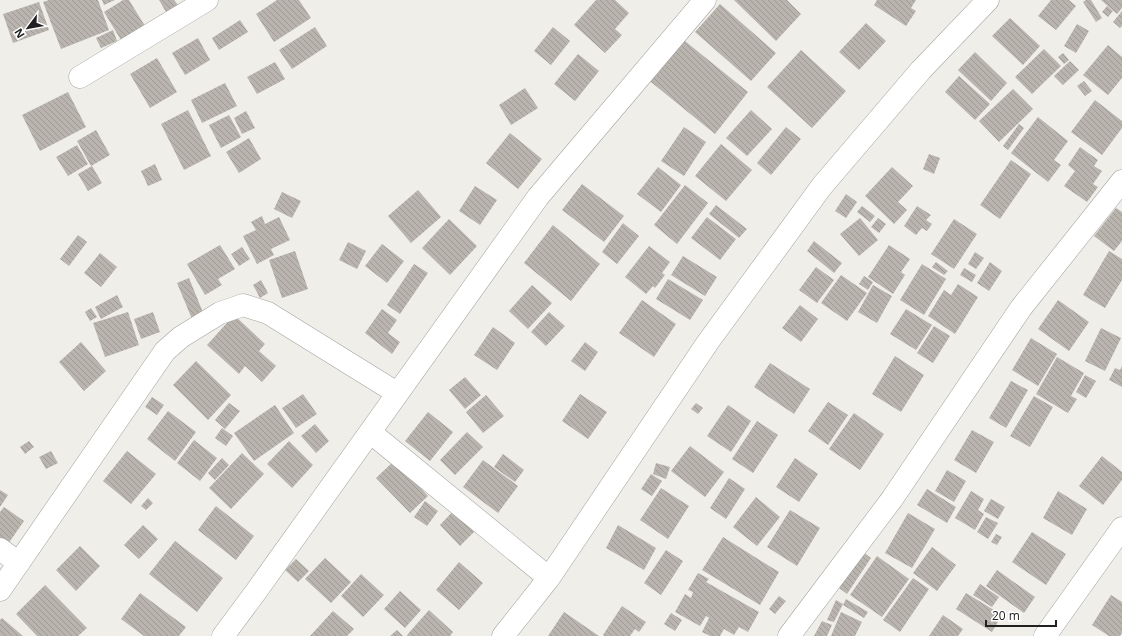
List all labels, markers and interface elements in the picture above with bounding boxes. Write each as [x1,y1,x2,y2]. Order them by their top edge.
north arrow [8,8,48,48]
text: N [10,26,28,41]
scale bar [986,602,1056,628]
text: 20 m [992,607,1020,624]

